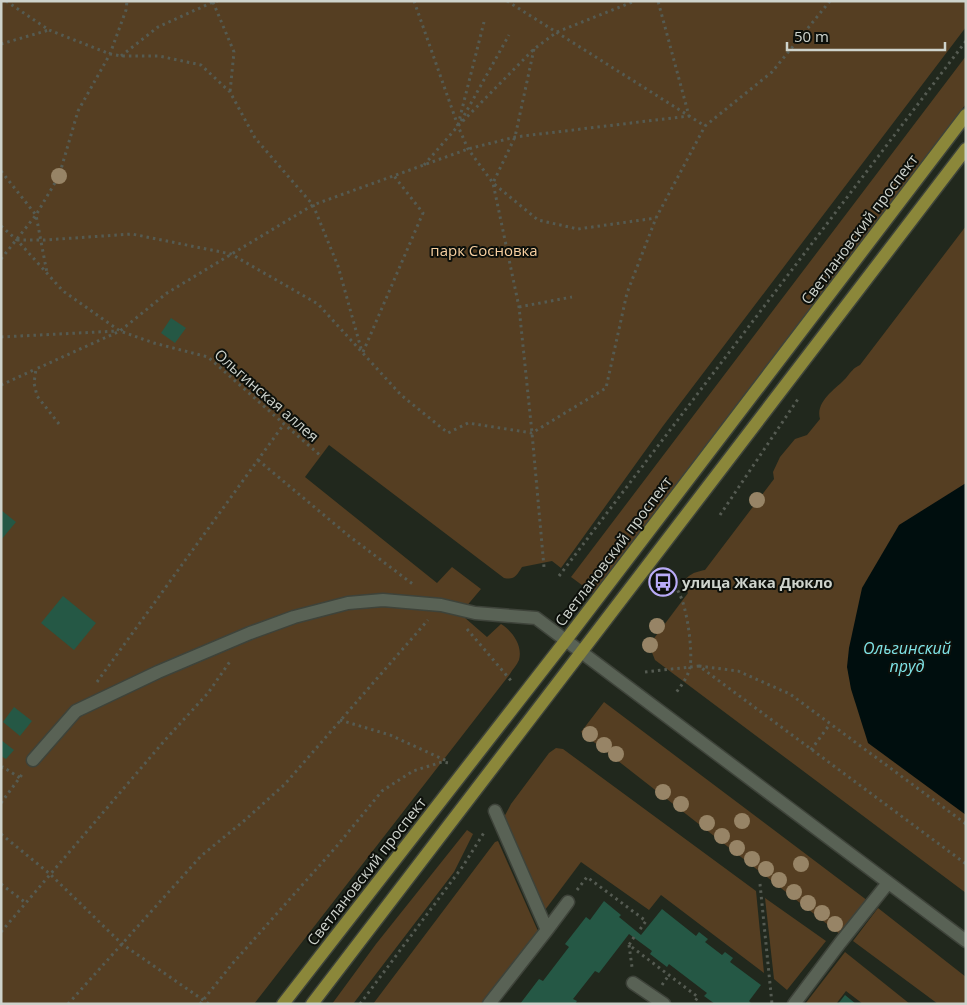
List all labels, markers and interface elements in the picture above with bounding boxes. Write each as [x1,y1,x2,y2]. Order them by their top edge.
scale bar [787,20,944,52]
text: 50 m [794,26,829,46]
street label: Светлановский проспект [796,150,922,308]
park label: парк Сосновка [430,240,538,260]
street label: Ольгинская аллея [211,344,323,446]
street label: Светлановский проспект [550,472,676,630]
bus stop icon: улица Жака Дюкло [648,567,678,597]
place label: улица Жака Дюкло [682,572,833,592]
water label: Ольгинский пруд [863,637,951,677]
street label: Светлановский проспект [302,793,430,949]

